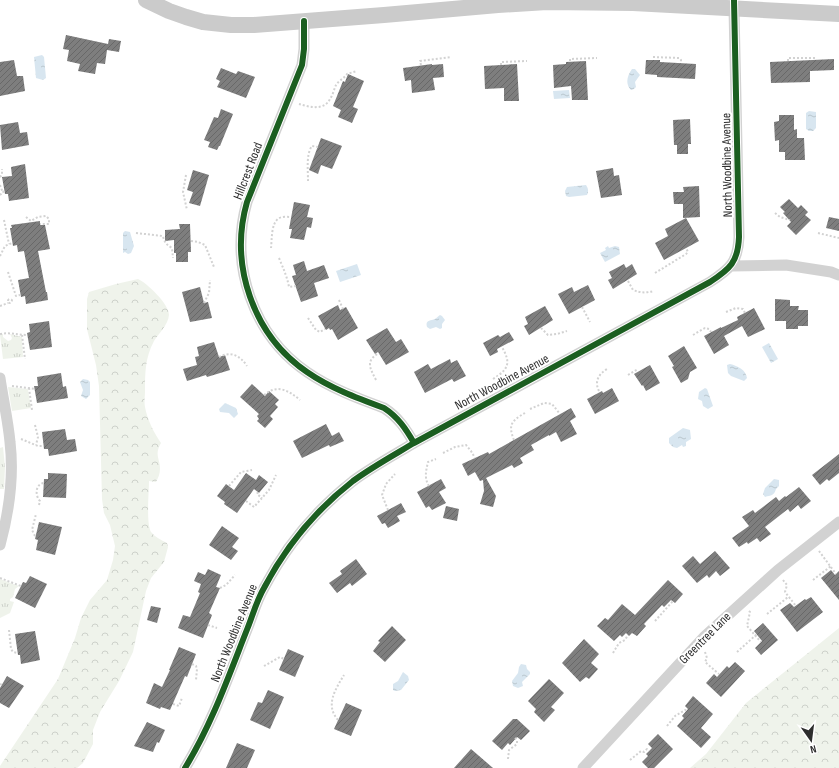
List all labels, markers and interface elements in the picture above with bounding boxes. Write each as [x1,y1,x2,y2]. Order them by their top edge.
street label: North Woodbine Avenue [718,113,736,217]
street label: Hillcrest Road [230,140,266,202]
street label: North Woodbine Avenue [452,350,552,414]
street label: North Woodbine Avenue [207,582,261,684]
street label: Greentree Lane [676,609,734,667]
north arrow [791,720,831,760]
text: N [809,742,818,756]

